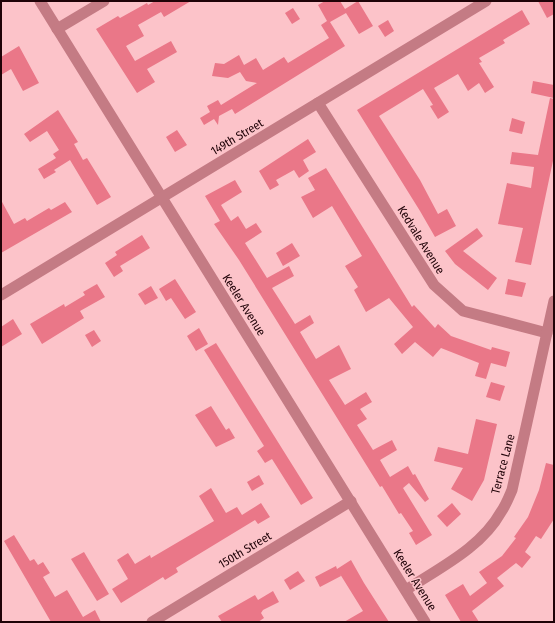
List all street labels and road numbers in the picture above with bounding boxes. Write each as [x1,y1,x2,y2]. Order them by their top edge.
street label: 149th Street [208,116,266,158]
street label: Kedvale Avenue [395,203,447,277]
street label: Keeler Avenue [219,272,269,339]
street label: Terrace Lane [488,432,518,496]
street label: 150th Street [216,529,274,571]
street label: Keeler Avenue [390,547,440,614]

